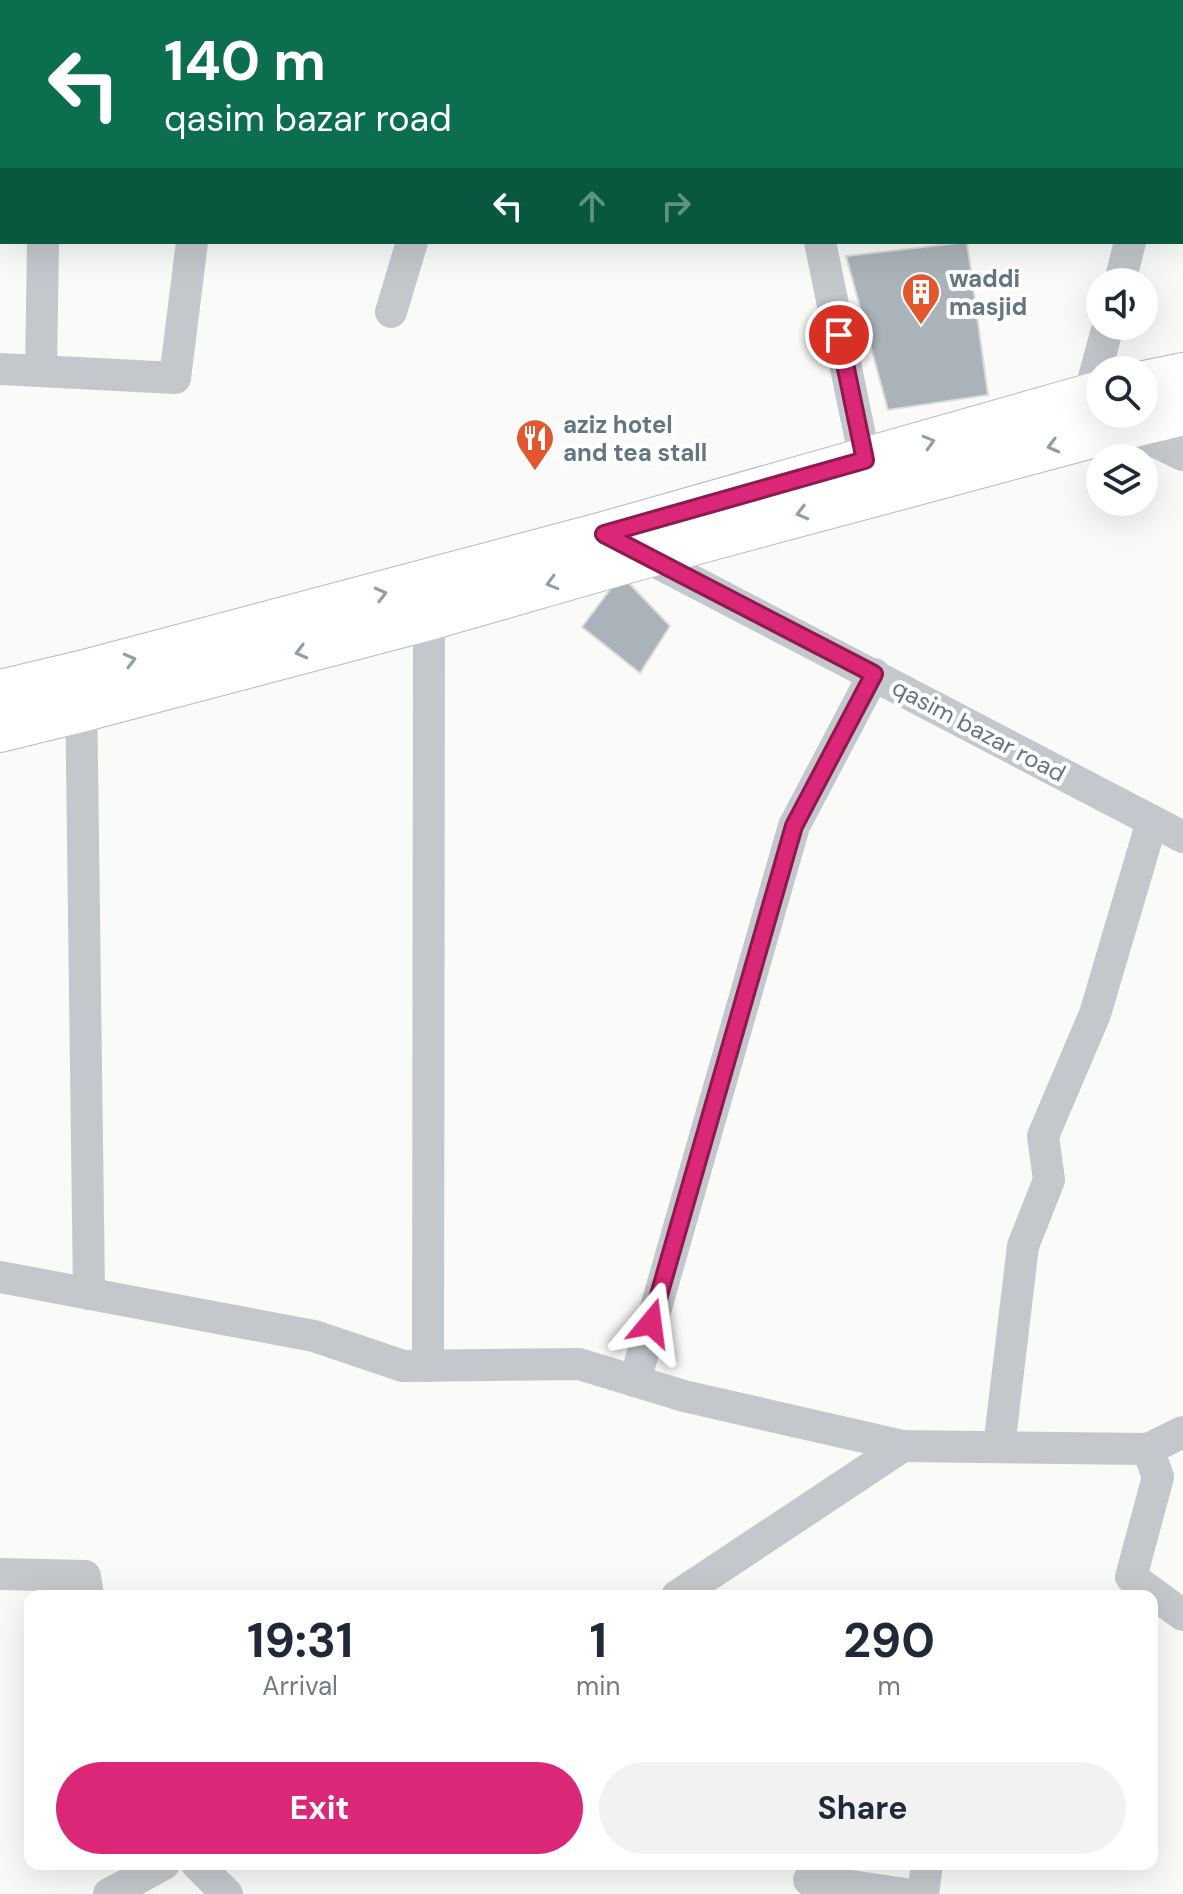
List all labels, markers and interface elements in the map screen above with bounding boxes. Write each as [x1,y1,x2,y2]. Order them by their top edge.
text: 140 m [164,24,326,97]
icon: left [32,32,136,136]
text: qasim bazar road [164,95,452,142]
icon: left [486,184,530,228]
icon: ahead [570,184,614,228]
icon: right [654,184,698,228]
place label: waddi masjid [949,263,1027,322]
map controls [1086,268,1158,516]
button: sound [1086,268,1158,340]
building icon: waddi masjid [900,271,942,326]
pin [805,301,873,369]
icon: arrive [817,313,861,357]
button: search [1086,356,1158,428]
place label: aziz hotel and tea stall [563,409,707,468]
restaurant icon: aziz hotel and tea stall [514,417,556,472]
one-way arrow [921,435,935,451]
one-way arrow [1047,437,1061,453]
button: layers [1086,444,1158,516]
one-way arrow [796,504,810,521]
one-way arrow [545,574,559,590]
one-way arrow [374,586,388,603]
one-way arrow [295,643,308,660]
one-way arrow [123,652,136,669]
street label: qasim bazar road [887,671,1071,789]
position arrow [609,1281,693,1365]
text: 19:31 [247,1609,353,1672]
text: 1 [589,1609,607,1672]
text: 290 [843,1609,935,1672]
text: Arrival [262,1669,338,1703]
text: min [576,1669,620,1703]
text: m [878,1669,901,1703]
button: Exit [56,1762,583,1854]
button: Share [599,1762,1126,1854]

